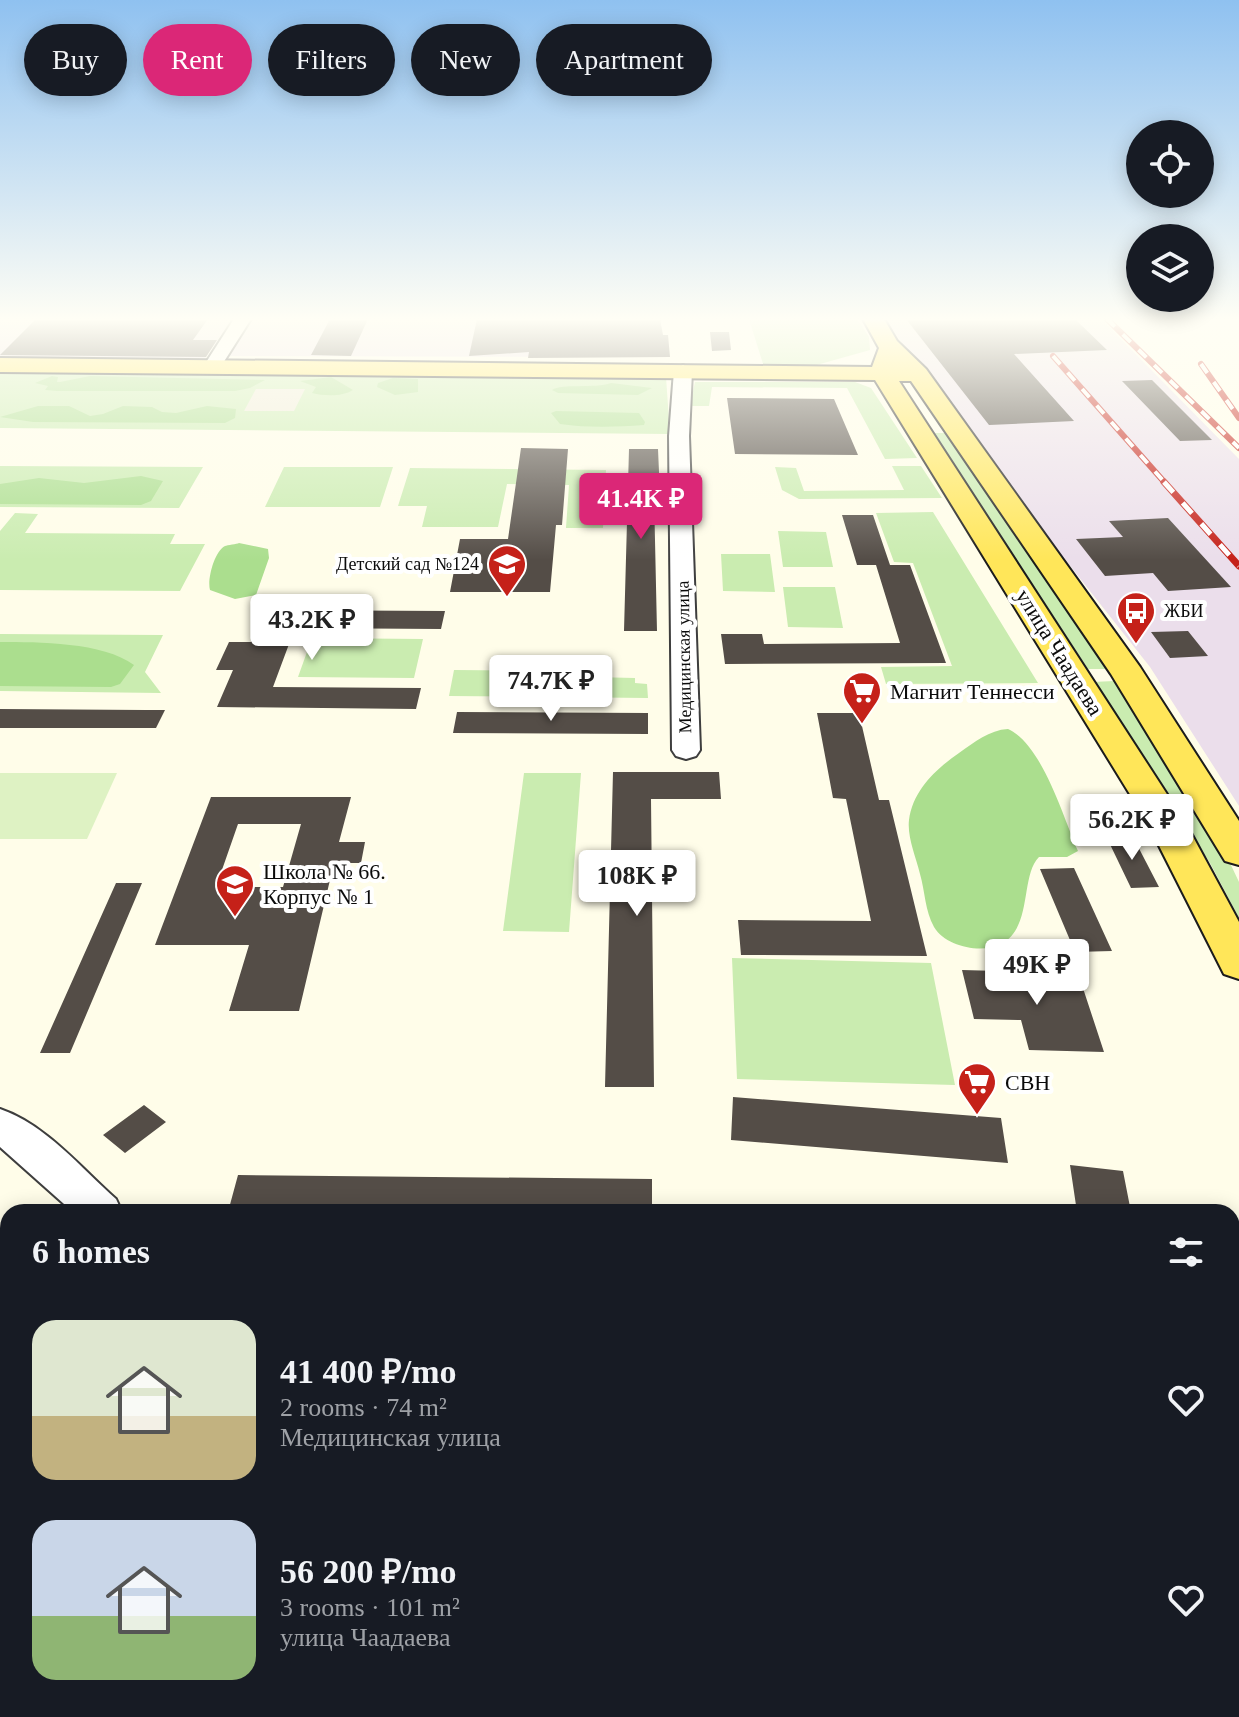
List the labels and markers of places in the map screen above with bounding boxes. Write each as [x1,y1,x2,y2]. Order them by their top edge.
pin: 41.4K ₽ [567,473,715,541]
school or university icon: Детский сад №124 [486,543,528,598]
place label: Детский сад №124 [336,554,479,574]
bus stop icon: ЖБИ [1115,590,1157,645]
pin: 43.2K ₽ [238,594,386,662]
place label: ЖБИ [1164,601,1203,621]
pin: 74.7K ₽ [477,655,625,723]
supermarket icon: Магнит Теннесси [841,670,883,725]
place label: Магнит Теннесси [890,679,1055,704]
pin: 56.2K ₽ [1058,794,1206,862]
pin: 108K ₽ [572,850,702,918]
place label: Школа № 66. Корпус № 1 [263,859,386,909]
school or university icon: Школа № 66. Корпус № 1 [214,863,256,918]
pin: 49K ₽ [981,939,1093,1007]
supermarket icon: СВН [956,1061,998,1116]
place label: СВН [1005,1070,1050,1095]

